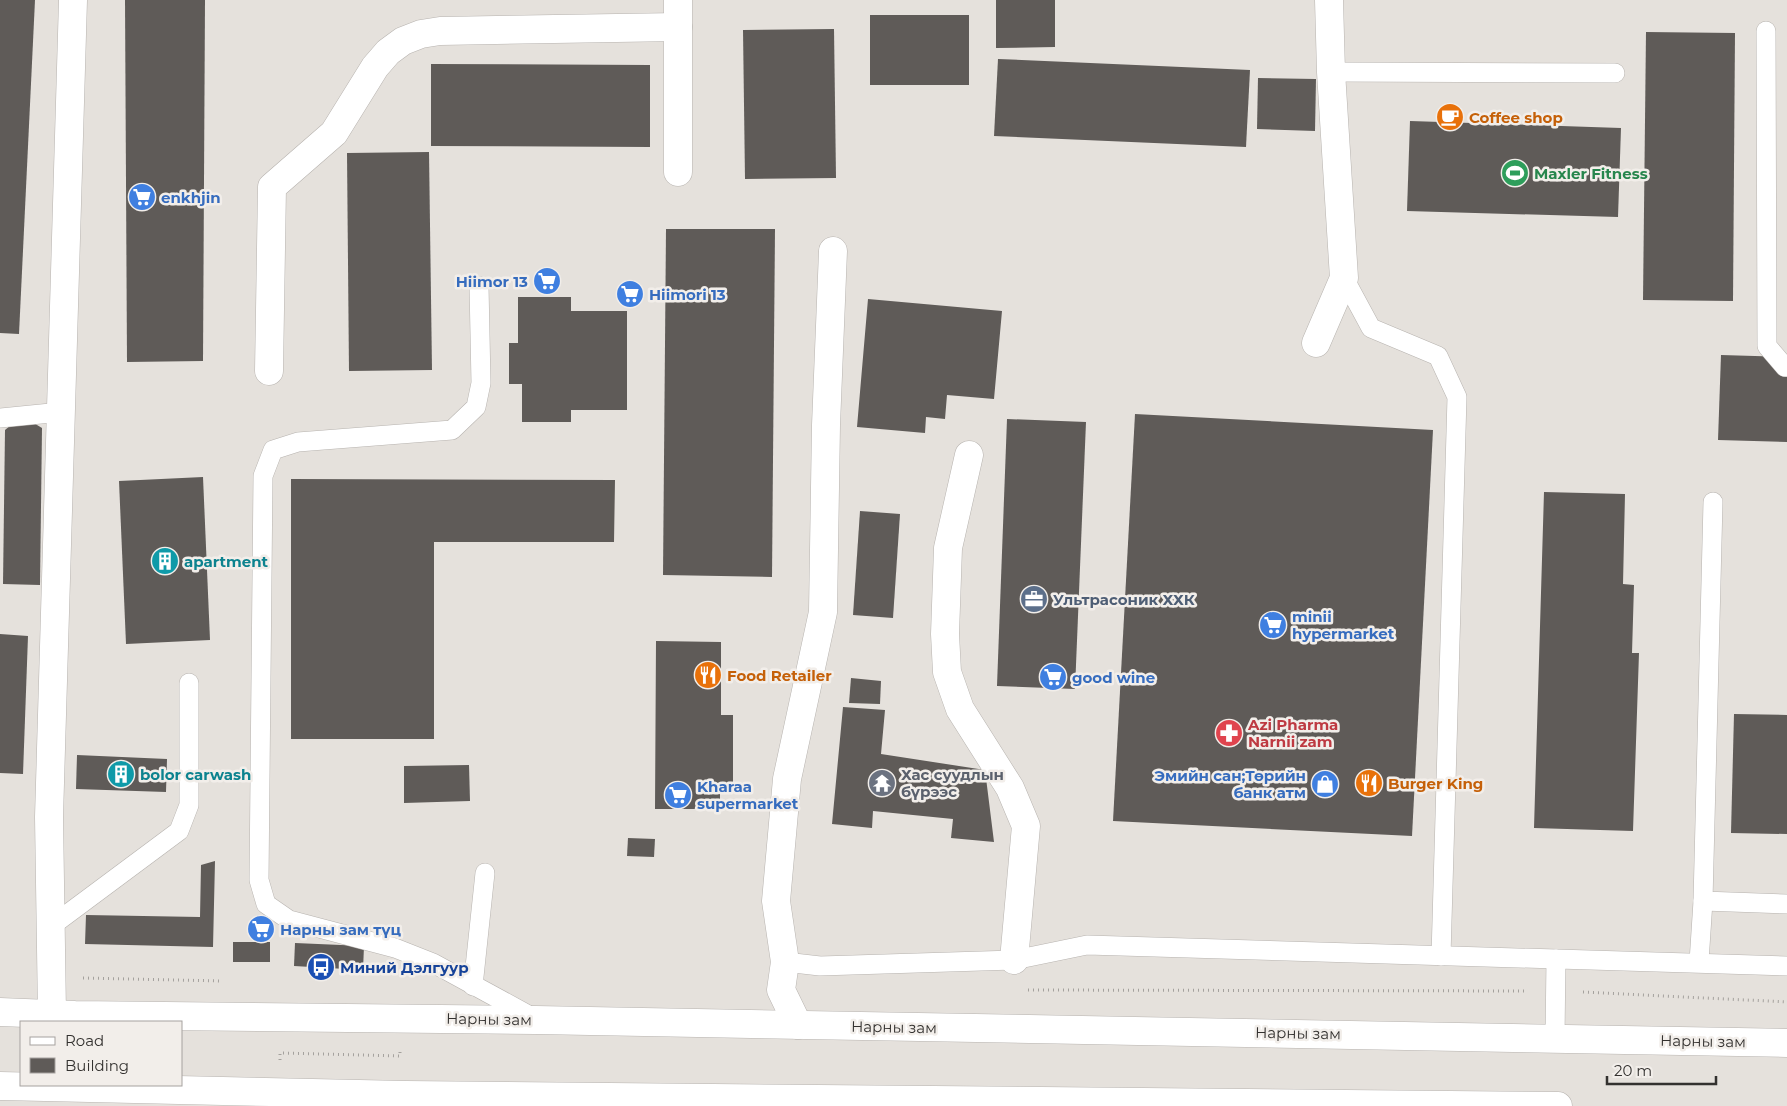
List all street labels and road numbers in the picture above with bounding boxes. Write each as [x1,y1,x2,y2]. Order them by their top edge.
street label: Нарны зам [446,1009,532,1029]
street label: Нарны зам [851,1017,937,1037]
street label: Нарны зам [1255,1023,1341,1043]
street label: Нарны зам [1660,1031,1746,1051]

